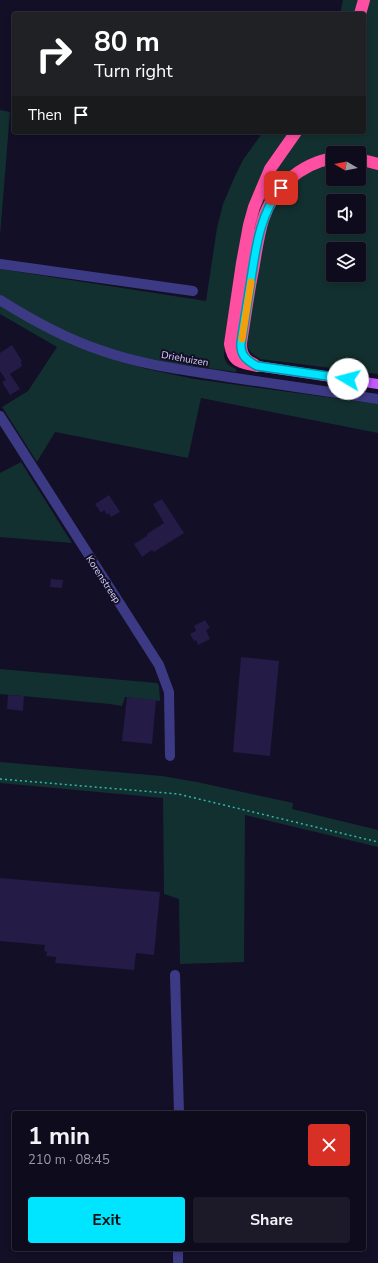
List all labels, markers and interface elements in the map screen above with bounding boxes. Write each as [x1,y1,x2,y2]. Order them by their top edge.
text: 80 m [94,23,160,61]
icon: right [28,28,80,80]
text: Turn right [94,59,173,83]
icon: arrive [70,104,92,126]
text: Then [28,105,62,125]
north arrow [326,146,366,186]
map controls [326,146,366,282]
pin [264,171,298,205]
icon: arrive [270,177,292,199]
button: sound [326,194,366,234]
button: layers [326,242,366,282]
street label: Driehuizen [160,348,210,370]
position arrow [327,358,369,400]
street label: Korenstreep [82,553,124,606]
text: 1 min [28,1120,90,1152]
button: close [308,1124,350,1166]
text: 210 m · 08:45 [28,1151,110,1169]
button: Exit [28,1197,185,1243]
button: Share [193,1197,350,1243]

